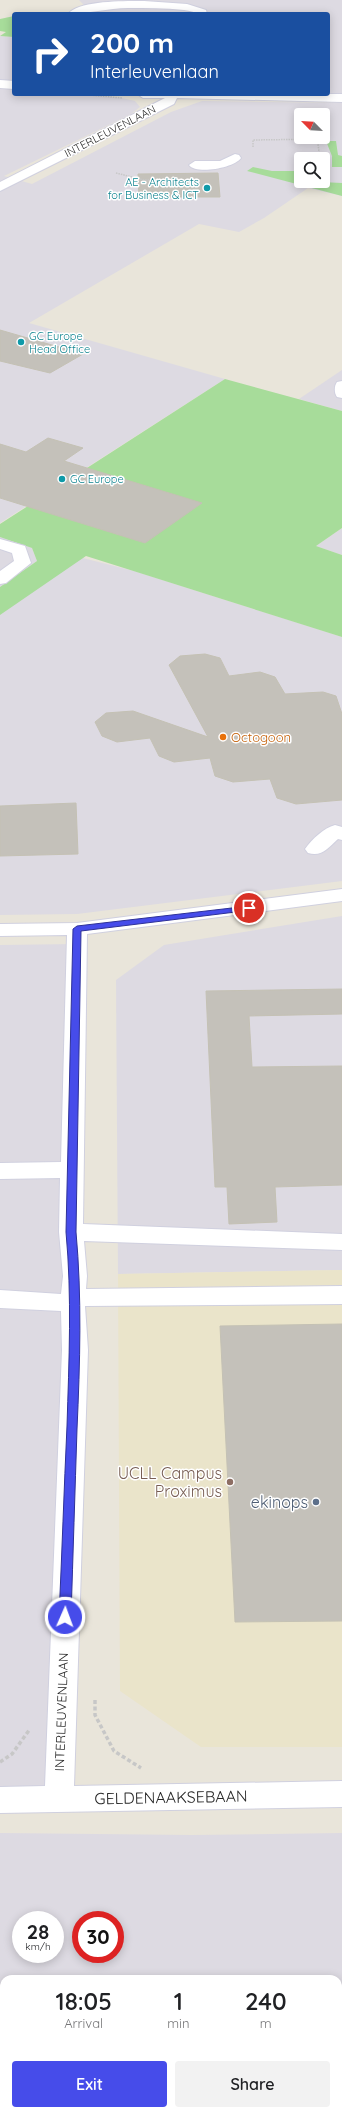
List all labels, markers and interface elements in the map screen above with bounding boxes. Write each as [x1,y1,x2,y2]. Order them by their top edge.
text: 200 m [90,25,174,60]
icon: right [24,28,76,80]
text: Interleuvenlaan [90,60,219,83]
street label: INTERLEUVENLAAN [62,102,158,160]
north arrow [294,108,330,144]
map controls [294,108,330,188]
button: search [294,152,330,188]
place label: AE - Architects for Business & ICT [108,175,199,202]
marker: AE - Architects for Business & ICT [202,183,212,193]
place label: GC Europe Head Office [29,329,90,356]
marker: GC Europe Head Office [16,337,26,347]
place label: GC Europe [70,472,124,486]
marker: GC Europe [57,474,67,484]
place label: Octogoon [231,729,291,745]
marker: Octogoon [218,732,228,742]
pin [232,891,266,925]
icon: arrive [238,897,260,919]
place label: UCLL Campus Proximus [118,1463,222,1501]
marker: UCLL Campus Proximus [225,1477,235,1487]
place label: ekinops [251,1492,308,1512]
marker: ekinops [311,1497,321,1507]
position arrow [44,1596,86,1638]
street label: INTERLEUVENLAAN [51,1652,71,1772]
street label: GELDENAAKSEBAAN [94,1786,248,1808]
speed limit sign: 30 [72,1911,124,1963]
text: 28 [27,1919,49,1944]
text: km/h [25,1940,51,1953]
text: 18:05 [55,1986,112,2016]
text: 1 [174,1986,183,2016]
text: 240 [245,1986,287,2016]
text: Arrival [64,2015,103,2031]
text: min [167,2015,189,2031]
text: m [260,2015,272,2031]
button: Exit [12,2061,167,2107]
button: Share [175,2061,330,2107]

